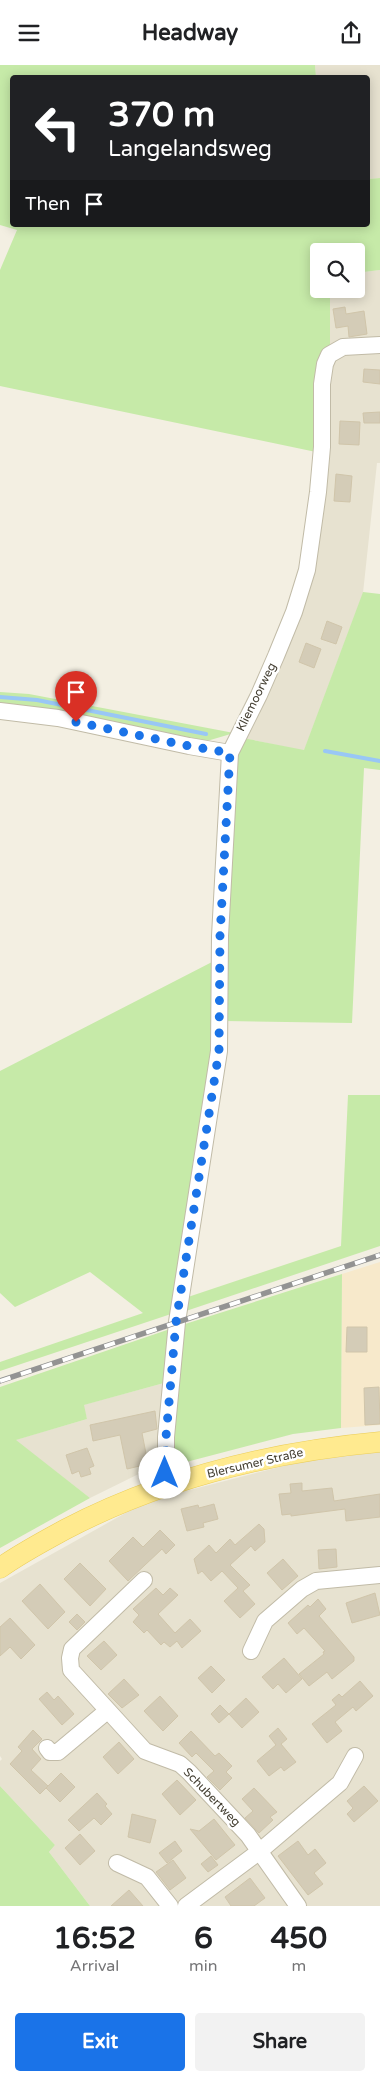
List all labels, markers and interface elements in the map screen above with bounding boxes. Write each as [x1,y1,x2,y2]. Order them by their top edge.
icon: menu [15,19,43,47]
icon: share [337,19,365,47]
text: Headway [142,20,238,46]
text: 370 m [108,94,215,136]
icon: left [25,95,90,160]
text: Langelandsweg [108,136,272,162]
icon: arrive [80,190,108,218]
text: Then [25,193,70,215]
map controls [310,243,365,298]
button: search [310,243,365,298]
street label: Kliemoorweg [233,660,279,734]
pin [55,671,97,722]
icon: arrive [62,678,90,706]
street label: Blersumer Straße [206,1445,305,1481]
position arrow [138,1446,190,1498]
street label: Schubertweg [181,1765,243,1829]
text: 16:52 [53,1920,136,1957]
text: 6 [194,1920,213,1957]
text: 450 [271,1920,327,1957]
text: Arrival [70,1956,119,1976]
text: min [189,1956,218,1976]
text: m [291,1956,306,1976]
button: Exit [15,2013,185,2071]
button: Share [195,2013,365,2071]

